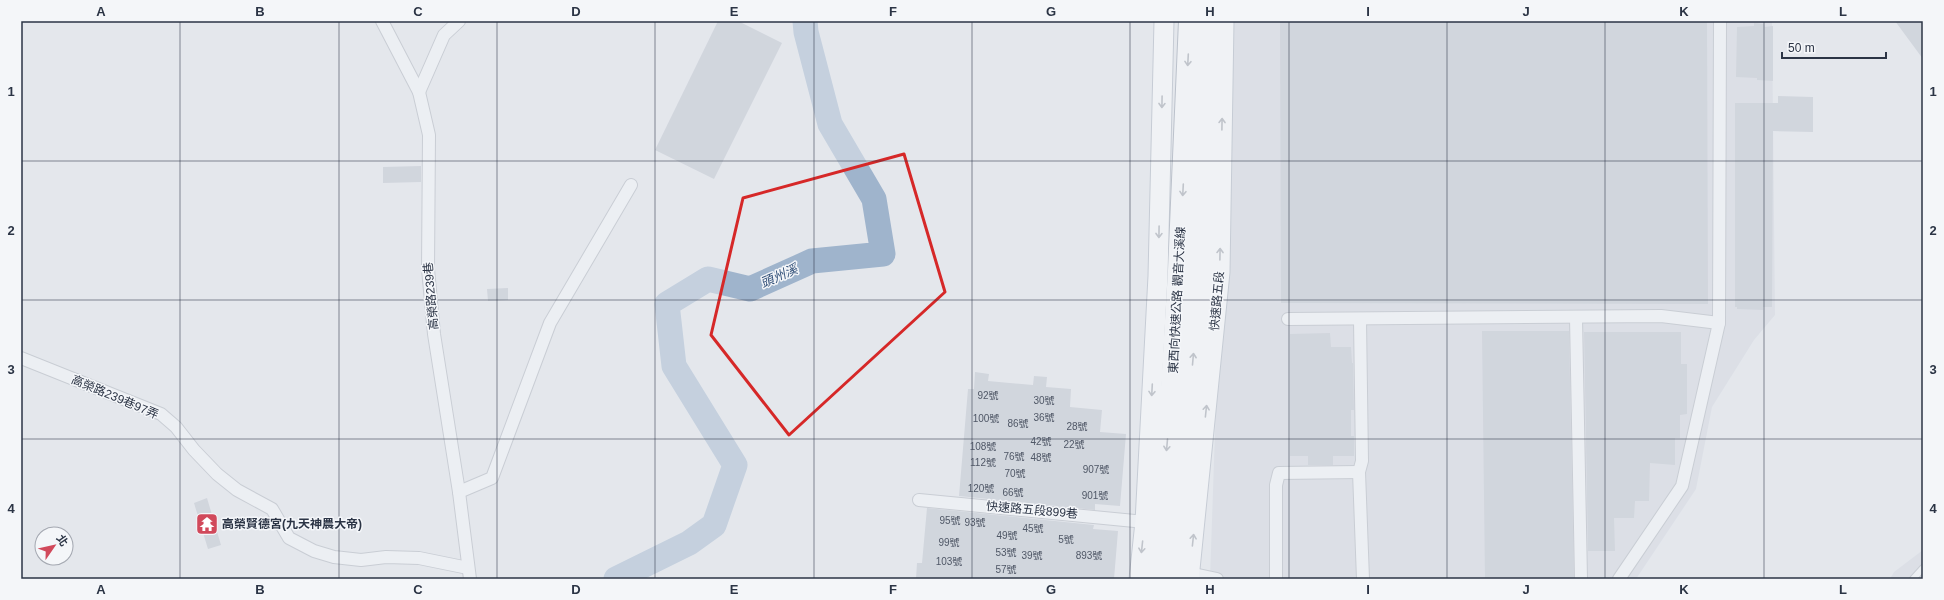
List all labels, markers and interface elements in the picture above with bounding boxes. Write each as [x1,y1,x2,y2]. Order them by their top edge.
text: A [96,4,106,19]
text: B [255,4,265,19]
text: C [413,4,423,19]
text: D [571,4,581,19]
text: E [730,4,739,19]
text: F [889,4,897,19]
text: G [1046,4,1056,19]
text: H [1205,4,1215,19]
text: I [1366,4,1370,19]
text: J [1522,4,1530,19]
text: K [1679,4,1689,19]
text: L [1839,4,1847,19]
scale bar [1782,34,1886,60]
text: 50 m [1788,41,1815,55]
one-way arrow [1185,53,1192,66]
text: 1 [7,84,15,99]
text: 1 [1929,84,1937,99]
one-way arrow [1158,95,1166,108]
one-way arrow [1218,118,1226,131]
one-way arrow [1179,183,1186,196]
text: 2 [7,223,15,238]
text: 2 [1929,223,1937,238]
one-way arrow [1155,225,1163,238]
street label: 東西向快速公路 觀音大溪線 [1166,226,1188,374]
one-way arrow [1216,248,1224,261]
water label: 頭州溪 [758,260,802,291]
street label: 高榮路239巷 [421,262,441,330]
street label: 快速路五段 [1207,270,1227,332]
one-way arrow [1189,353,1196,366]
text: 3 [7,362,15,377]
text: 3 [1929,362,1937,377]
street label: 高榮路239巷97弄 [69,372,161,422]
one-way arrow [1148,383,1156,396]
house number: 92號 [977,390,999,401]
house number: 30號 [1033,395,1055,406]
one-way arrow [1202,405,1210,418]
house number: 36號 [1033,412,1055,423]
house number: 100號 [973,413,999,424]
house number: 86號 [1007,418,1029,429]
house number: 28號 [1066,421,1088,432]
house number: 42號 [1030,436,1052,447]
one-way arrow [1164,438,1171,451]
house number: 22號 [1063,439,1085,450]
house number: 108號 [970,441,996,452]
house number: 76號 [1003,451,1025,462]
house number: 48號 [1030,452,1052,463]
house number: 112號 [970,457,996,468]
house number: 907號 [1083,464,1109,475]
house number: 70號 [1004,468,1026,479]
house number: 120號 [968,483,994,494]
house number: 66號 [1002,487,1024,498]
house number: 901號 [1082,490,1108,501]
street label: 快速路五段899巷 [986,499,1078,521]
text: 4 [7,501,15,516]
text: 4 [1929,501,1937,516]
temple icon: 高榮賢德宮(九天神農大帝) [194,511,220,537]
house number: 95號 [939,515,961,526]
place label: 高榮賢德宮(九天神農大帝) [222,517,362,531]
house number: 93號 [964,517,986,528]
house number: 45號 [1022,523,1044,534]
north arrow [34,526,74,566]
house number: 49號 [996,530,1018,541]
text: 北 [54,532,70,548]
house number: 5號 [1058,534,1074,545]
one-way arrow [1189,534,1196,547]
house number: 99號 [938,537,960,548]
one-way arrow [1138,540,1146,553]
house number: 53號 [995,547,1017,558]
house number: 39號 [1021,550,1043,561]
house number: 893號 [1076,550,1102,561]
house number: 103號 [936,556,962,567]
house number: 57號 [995,564,1017,575]
text: A [96,582,106,597]
text: B [255,582,265,597]
text: C [413,582,423,597]
text: D [571,582,581,597]
text: E [730,582,739,597]
text: F [889,582,897,597]
text: G [1046,582,1056,597]
text: H [1205,582,1215,597]
text: I [1366,582,1370,597]
text: J [1522,582,1530,597]
text: K [1679,582,1689,597]
text: L [1839,582,1847,597]

